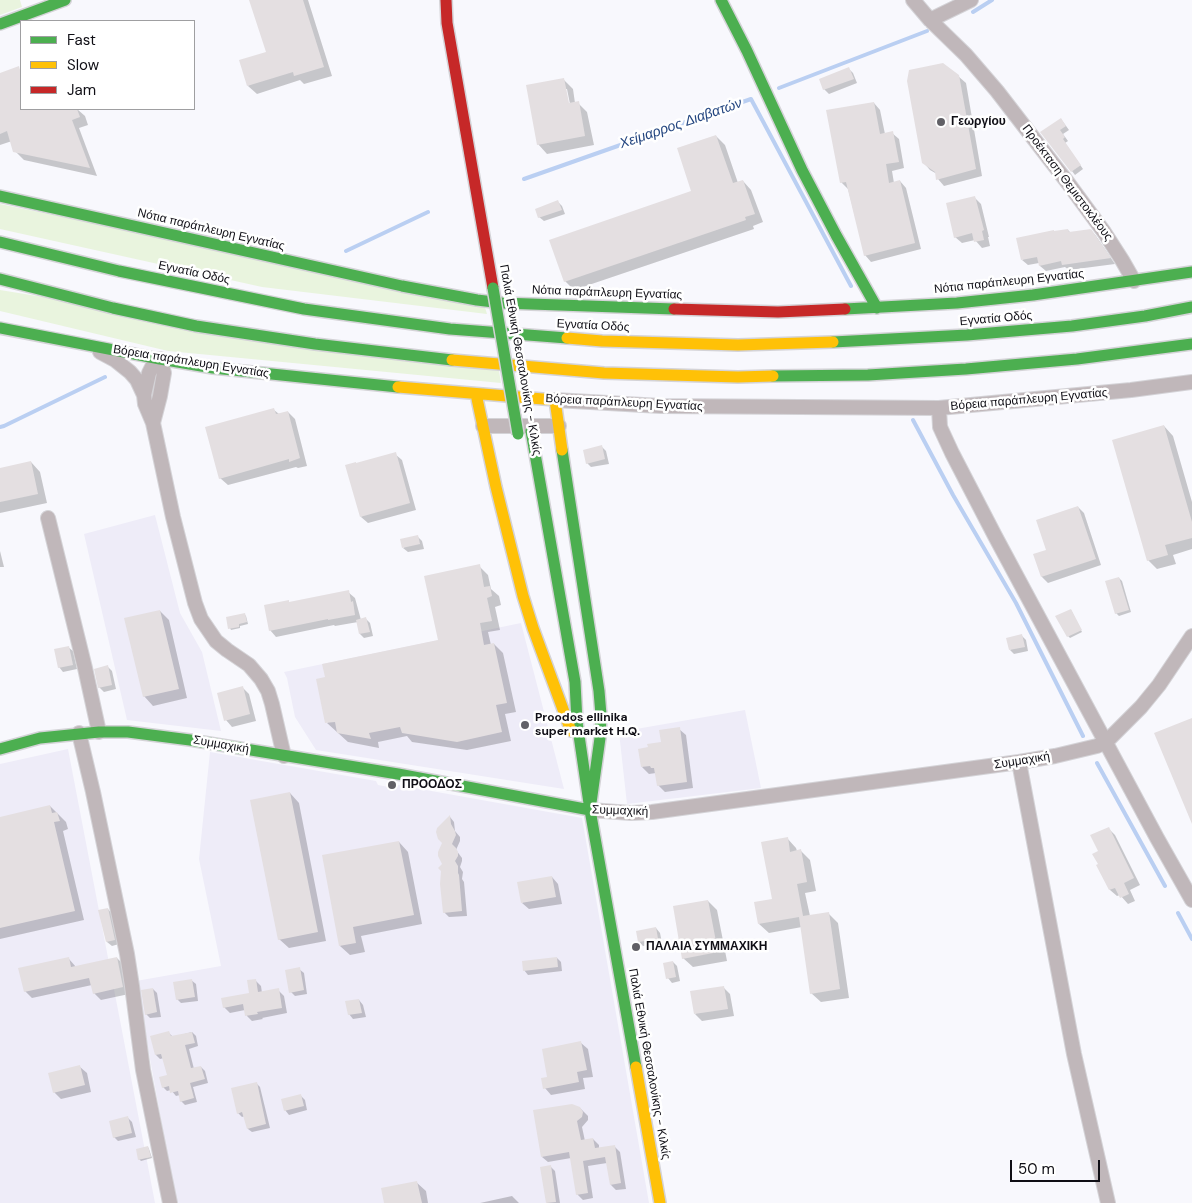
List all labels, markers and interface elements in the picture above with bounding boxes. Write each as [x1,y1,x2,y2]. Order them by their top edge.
legend [20,20,195,110]
text: Fast [67,30,96,50]
text: Slow [67,55,99,75]
text: Jam [67,80,96,100]
water label: Χείμαρρος Διαβατών [618,95,744,153]
place label: Γεωργίου [951,115,1006,129]
marker: Γεωργίου [935,116,947,128]
street label: Προέκταση Θεμιστοκλέους [1019,122,1115,244]
street label: Νότια παράπλευρη Εγνατίας [136,206,286,254]
street label: Εγνατία Οδός [157,258,231,288]
street label: Παλιά Εθνική Θεσσαλονίκης - Κιλκίς [496,263,544,457]
street label: Νότια παράπλευρη Εγνατίας [933,267,1085,297]
street label: Νότια παράπλευρη Εγνατίας [532,283,682,303]
street label: Εγνατία Οδός [959,309,1033,329]
street label: Εγνατία Οδός [556,317,630,335]
street label: Βόρεια παράπλευρη Εγνατίας [112,343,270,381]
street label: Βόρεια παράπλευρη Εγνατίας [950,386,1108,414]
street label: Βόρεια παράπλευρη Εγνατίας [545,392,703,414]
place label: Proodos ellinika super market H.Q. [535,711,640,739]
marker: Proodos ellinika super market H.Q. [519,719,531,731]
street label: Συμμαχική [192,733,250,757]
street label: Συμμαχική [993,749,1051,773]
place label: ΠΡΟΟΔΟΣ [402,778,462,792]
marker: ΠΡΟΟΔΟΣ [386,779,398,791]
street label: Συμμαχική [592,803,648,819]
place label: ΠΑΛΑΙΑ ΣΥΜΜΑΧΙΚΗ [646,940,767,954]
marker: ΠΑΛΑΙΑ ΣΥΜΜΑΧΙΚΗ [630,941,642,953]
street label: Παλιά Εθνική Θεσσαλονίκης - Κιλκίς [625,967,673,1161]
scale bar [1012,1150,1102,1182]
text: 50 m [1018,1159,1055,1179]

